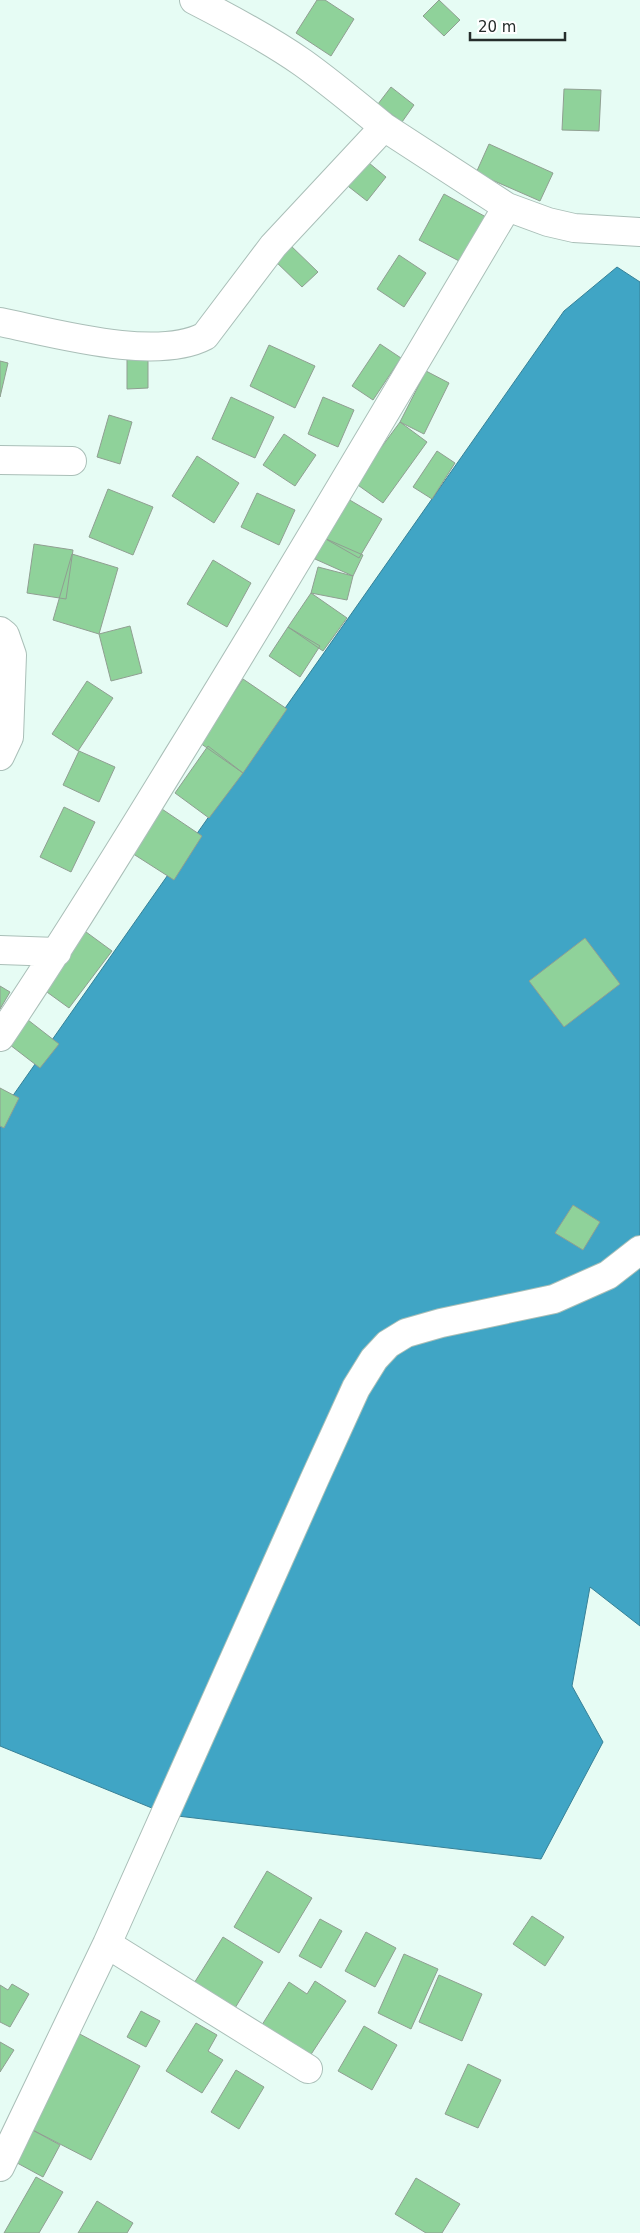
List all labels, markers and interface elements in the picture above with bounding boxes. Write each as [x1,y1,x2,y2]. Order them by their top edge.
scale bar [470,10,565,42]
text: 20 m [478,18,516,36]

